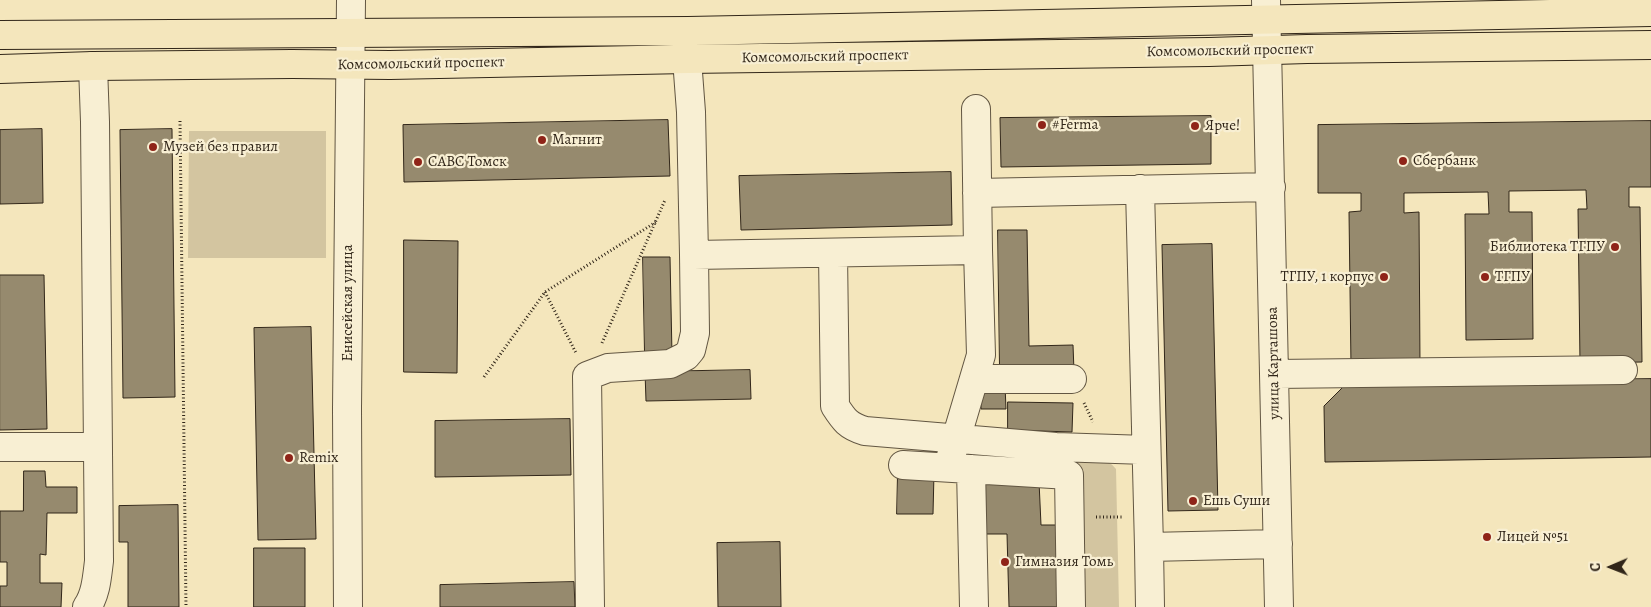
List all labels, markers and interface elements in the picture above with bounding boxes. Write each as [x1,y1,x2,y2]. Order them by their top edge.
street label: Комсомольский проспект [1146,41,1314,61]
street label: Комсомольский проспект [741,47,909,67]
street label: Комсомольский проспект [337,54,505,74]
place label: #Ferma [1052,116,1098,134]
place label: Ярче! [1205,117,1240,135]
marker: #Ferma [1036,119,1048,131]
marker: Ярче! [1189,120,1201,132]
place label: Магнит [552,131,602,149]
marker: Магнит [536,134,548,146]
place label: Музей без правил [163,138,278,156]
marker: Музей без правил [147,141,159,153]
place label: Сбербанк [1413,152,1476,170]
place label: САВС Томск [428,153,507,171]
marker: Сбербанк [1397,155,1409,167]
marker: САВС Томск [412,156,424,168]
place label: Библиотека ТГПУ [1490,238,1605,256]
marker: Библиотека ТГПУ [1609,241,1621,253]
street label: Енисейская улица [339,244,357,362]
place label: ТГПУ, 1 корпус [1281,268,1374,286]
place label: ТГПУ [1495,268,1530,286]
marker: ТГПУ, 1 корпус [1378,271,1390,283]
marker: ТГПУ [1479,271,1491,283]
street label: улица Карташова [1264,306,1284,420]
place label: Remix [299,449,338,467]
marker: Remix [283,452,295,464]
place label: Ешь Суши [1203,492,1270,510]
marker: Ешь Суши [1187,495,1199,507]
place label: Лицей №51 [1497,528,1568,546]
marker: Лицей №51 [1481,531,1493,543]
north arrow [1586,542,1636,592]
place label: Гимназия Томь [1015,553,1113,571]
marker: Гимназия Томь [999,556,1011,568]
text: С [1586,563,1605,572]

